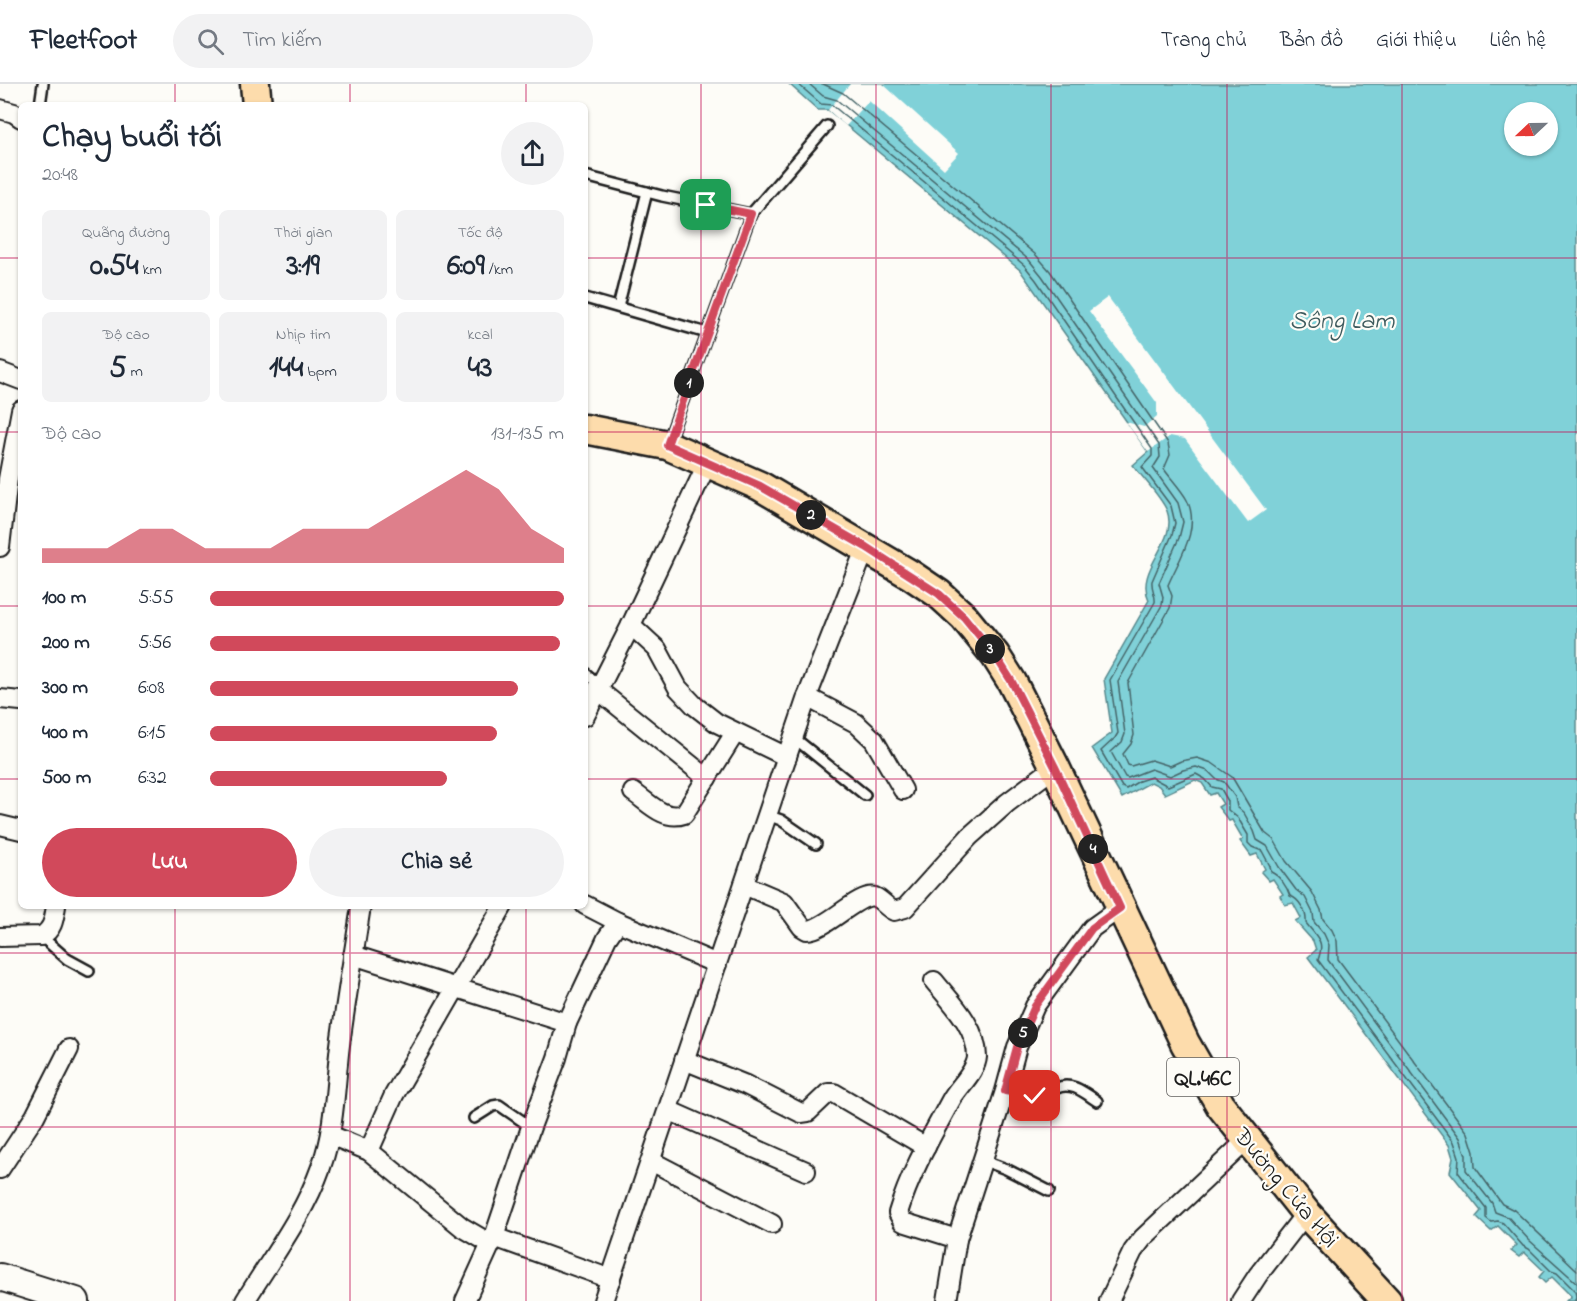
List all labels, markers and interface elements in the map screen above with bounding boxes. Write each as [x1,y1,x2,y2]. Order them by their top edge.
search box [173,14,593,68]
text: Fleetfoot [30,21,137,62]
icon: search [194,25,227,58]
text: Tìm kiếm [242,25,322,57]
text: Trang chủ [1161,26,1247,56]
text: Bản đồ [1280,26,1343,56]
text: Giới thiệu [1376,26,1457,56]
text: Liên hệ [1490,26,1547,56]
north arrow [1504,102,1558,156]
map controls [1504,102,1558,156]
text: Chạy buổi tối [42,114,222,162]
button: share [501,122,564,185]
text: 20:48 [42,161,78,190]
pin [680,179,731,230]
icon: arrive [689,188,722,221]
text: Quãng đường [82,221,170,245]
text: Thời gian [274,221,332,245]
text: Tốc độ [458,221,502,245]
text: 0.54 [90,245,139,289]
text: 3:19 [286,245,320,289]
text: 6:09 [447,245,485,289]
text: km [139,258,162,282]
text: /km [485,258,513,282]
water label: Sông Lam [1289,303,1395,341]
text: Độ cao [102,323,150,347]
text: Nhịp tim [276,323,330,347]
text: kcal [467,323,493,347]
text: 5 [109,347,126,391]
text: 144 [269,347,303,391]
text: 43 [468,347,492,391]
text: m [126,360,143,384]
text: bpm [303,360,337,384]
pin: 1 [674,368,704,398]
text: 1 [686,371,692,395]
text: Độ cao [42,420,102,449]
text: 131–135 m [491,420,564,449]
pin: 2 [796,500,826,530]
text: 2 [807,503,815,527]
text: 100 m [42,584,86,613]
text: 5:55 [138,584,174,613]
text: 200 m [42,629,90,658]
text: 5:56 [138,629,171,658]
pin: 3 [975,634,1005,664]
text: 3 [987,637,993,661]
text: 300 m [42,674,88,703]
text: 6:08 [138,674,165,703]
text: 400 m [42,719,88,748]
text: 6:15 [138,719,166,748]
text: 500 m [42,764,91,793]
text: 6:32 [138,764,167,793]
button: Lưu [42,828,297,897]
button: Chia sẻ [309,828,564,897]
pin: 4 [1078,834,1108,864]
text: 4 [1090,837,1096,861]
pin: 5 [1008,1018,1038,1048]
text: 5 [1018,1021,1028,1045]
road number: QL.46C [1167,1058,1239,1096]
pin [1009,1070,1060,1121]
icon: check [1018,1079,1051,1112]
street label: Đường Cửa Hội [1223,1120,1346,1257]

